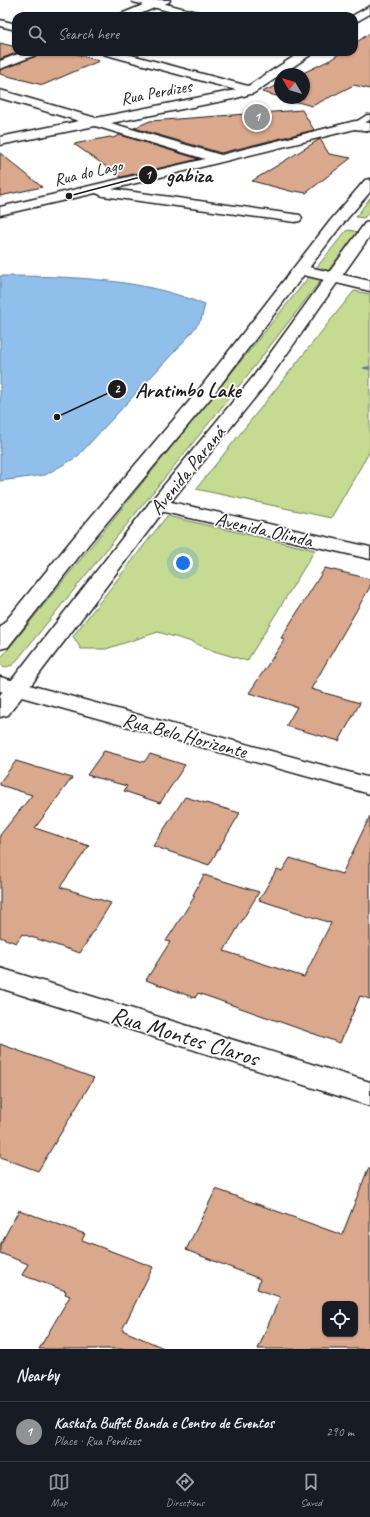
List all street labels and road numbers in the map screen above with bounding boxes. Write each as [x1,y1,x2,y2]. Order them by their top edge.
street label: Rua Perdizes [119,75,195,110]
street label: Rua do Lago [52,154,126,191]
street label: Avenida Paraná [144,419,232,520]
street label: Avenida Olinda [213,506,317,553]
street label: Rua Belo Horizonte [120,707,251,764]
street label: Rua Montes Claros [107,999,264,1073]

